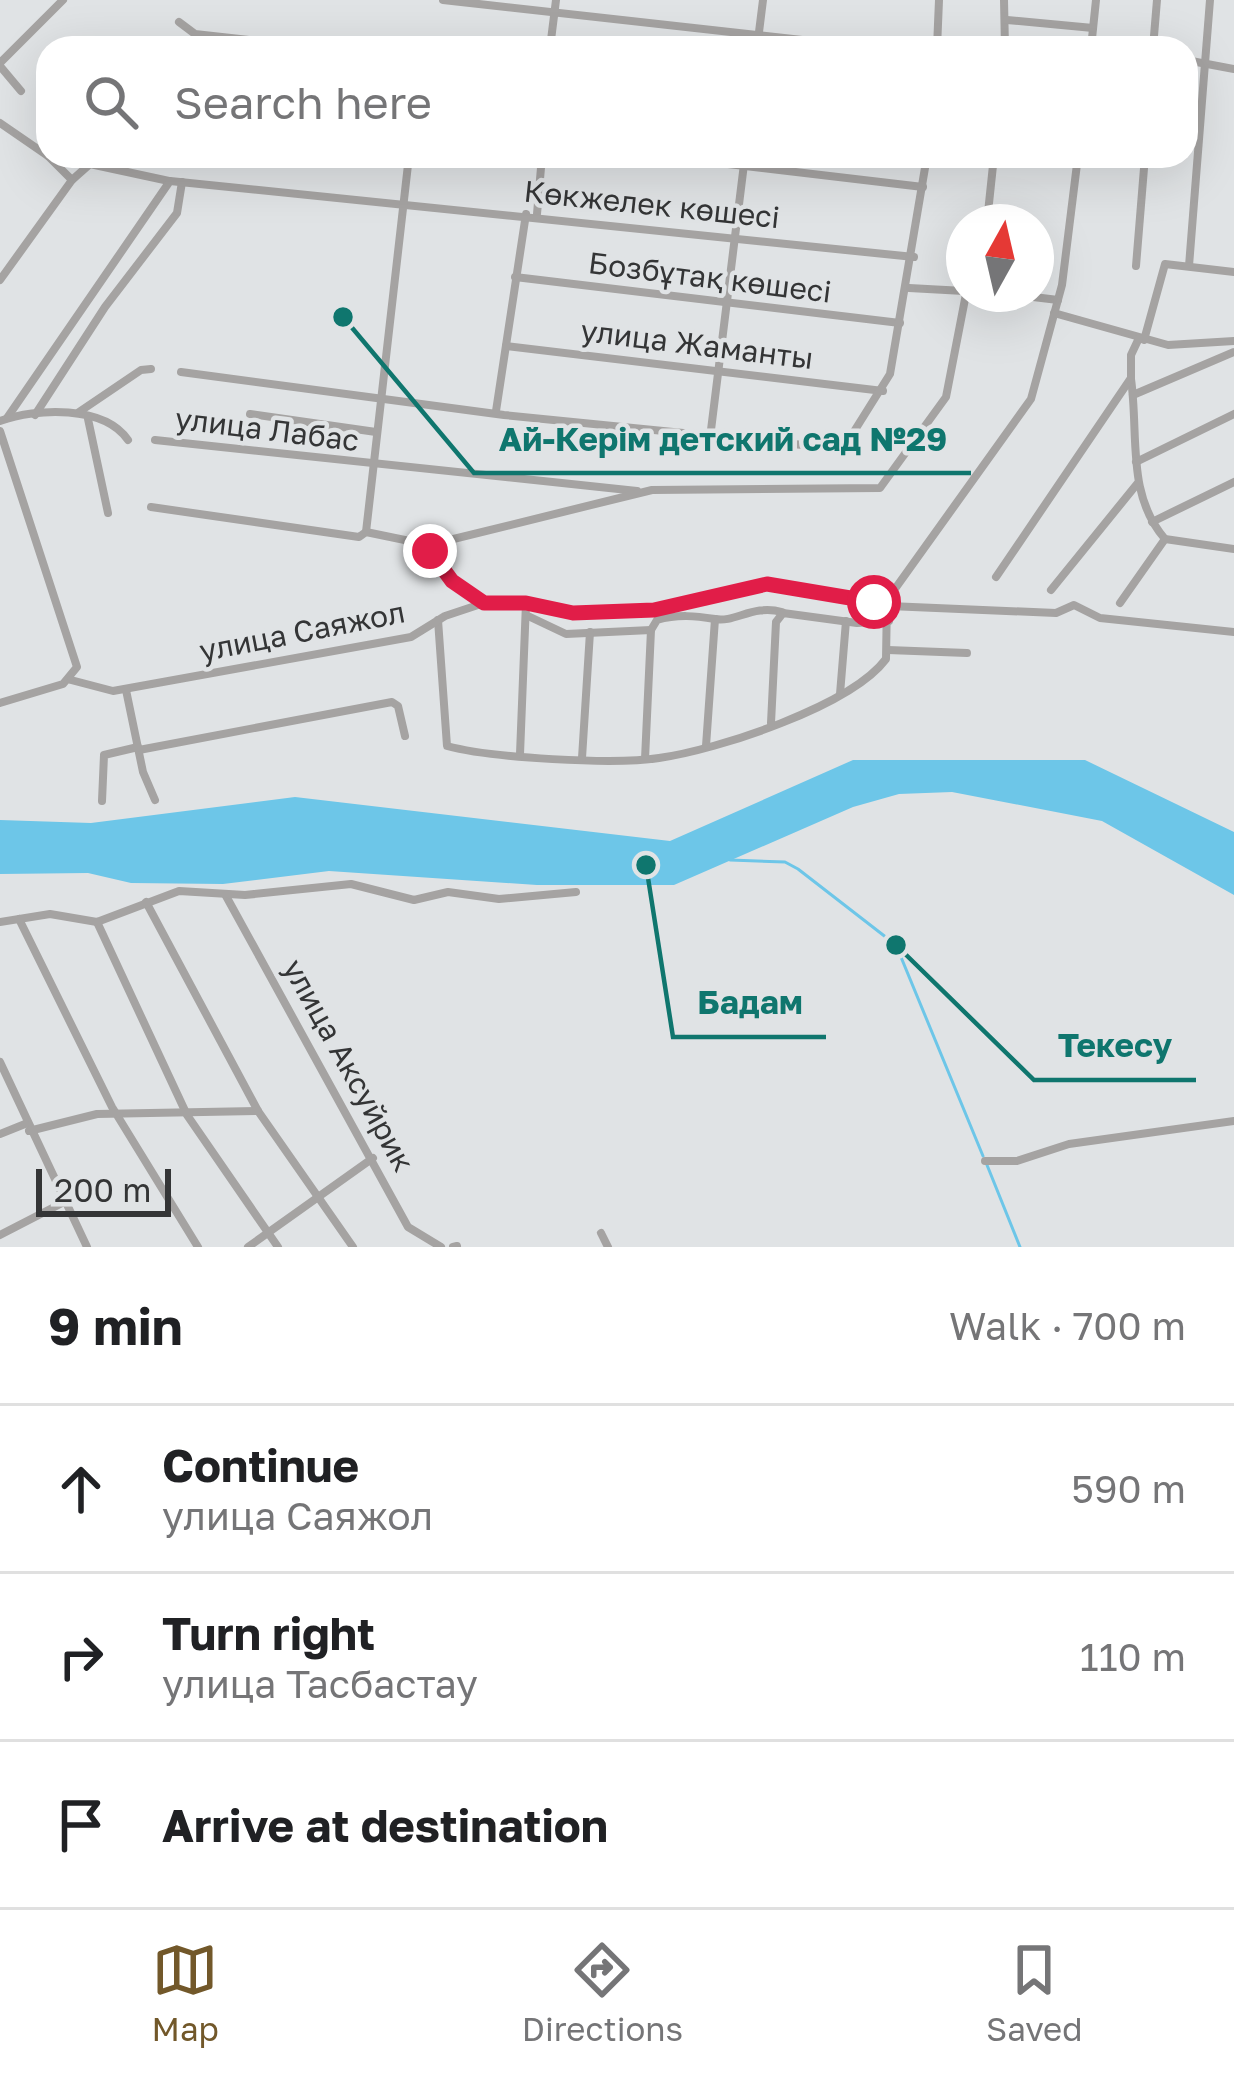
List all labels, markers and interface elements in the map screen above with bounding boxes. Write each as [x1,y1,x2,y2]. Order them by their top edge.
search box [36,36,1198,168]
icon: search [78,69,144,135]
text: Search here [174,75,432,129]
street label: Көкжелек көшесі [522,173,782,235]
north arrow [946,204,1054,312]
street label: Бозбұтақ көшесі [587,244,833,310]
street label: улица Жаманты [579,312,815,376]
street label: улица Лабас [173,400,361,458]
callout: Ай-Керім детский сад №29 [474,404,971,473]
text: Ай-Керім детский сад №29 [499,419,947,458]
route end [403,524,457,578]
route start [847,575,901,629]
street label: улица Саяжол [196,593,408,669]
street label: улица Аксуйрик [276,953,422,1177]
callout: Бадам [673,968,826,1037]
text: Бадам [697,982,803,1021]
callout: Текесу [1034,1011,1196,1080]
text: Текесу [1058,1025,1172,1064]
scale bar [36,1163,171,1216]
text: 200 m [54,1170,152,1209]
text: 9 min [48,1295,183,1356]
text: Walk · 700 m [949,1302,1186,1349]
text: Continue [162,1438,359,1492]
icon: ahead [48,1456,114,1522]
text: 590 m [1071,1465,1186,1512]
text: улица Саяжол [162,1492,433,1539]
text: Turn right [162,1606,375,1660]
icon: right [48,1624,114,1690]
text: 110 m [1080,1633,1186,1680]
text: улица Тасбастау [162,1660,478,1707]
icon: arrive [48,1792,114,1858]
text: Arrive at destination [162,1798,608,1852]
tab: Map [152,1937,219,2048]
tab: Directions [522,1937,683,2048]
tab: Saved [986,1937,1082,2048]

